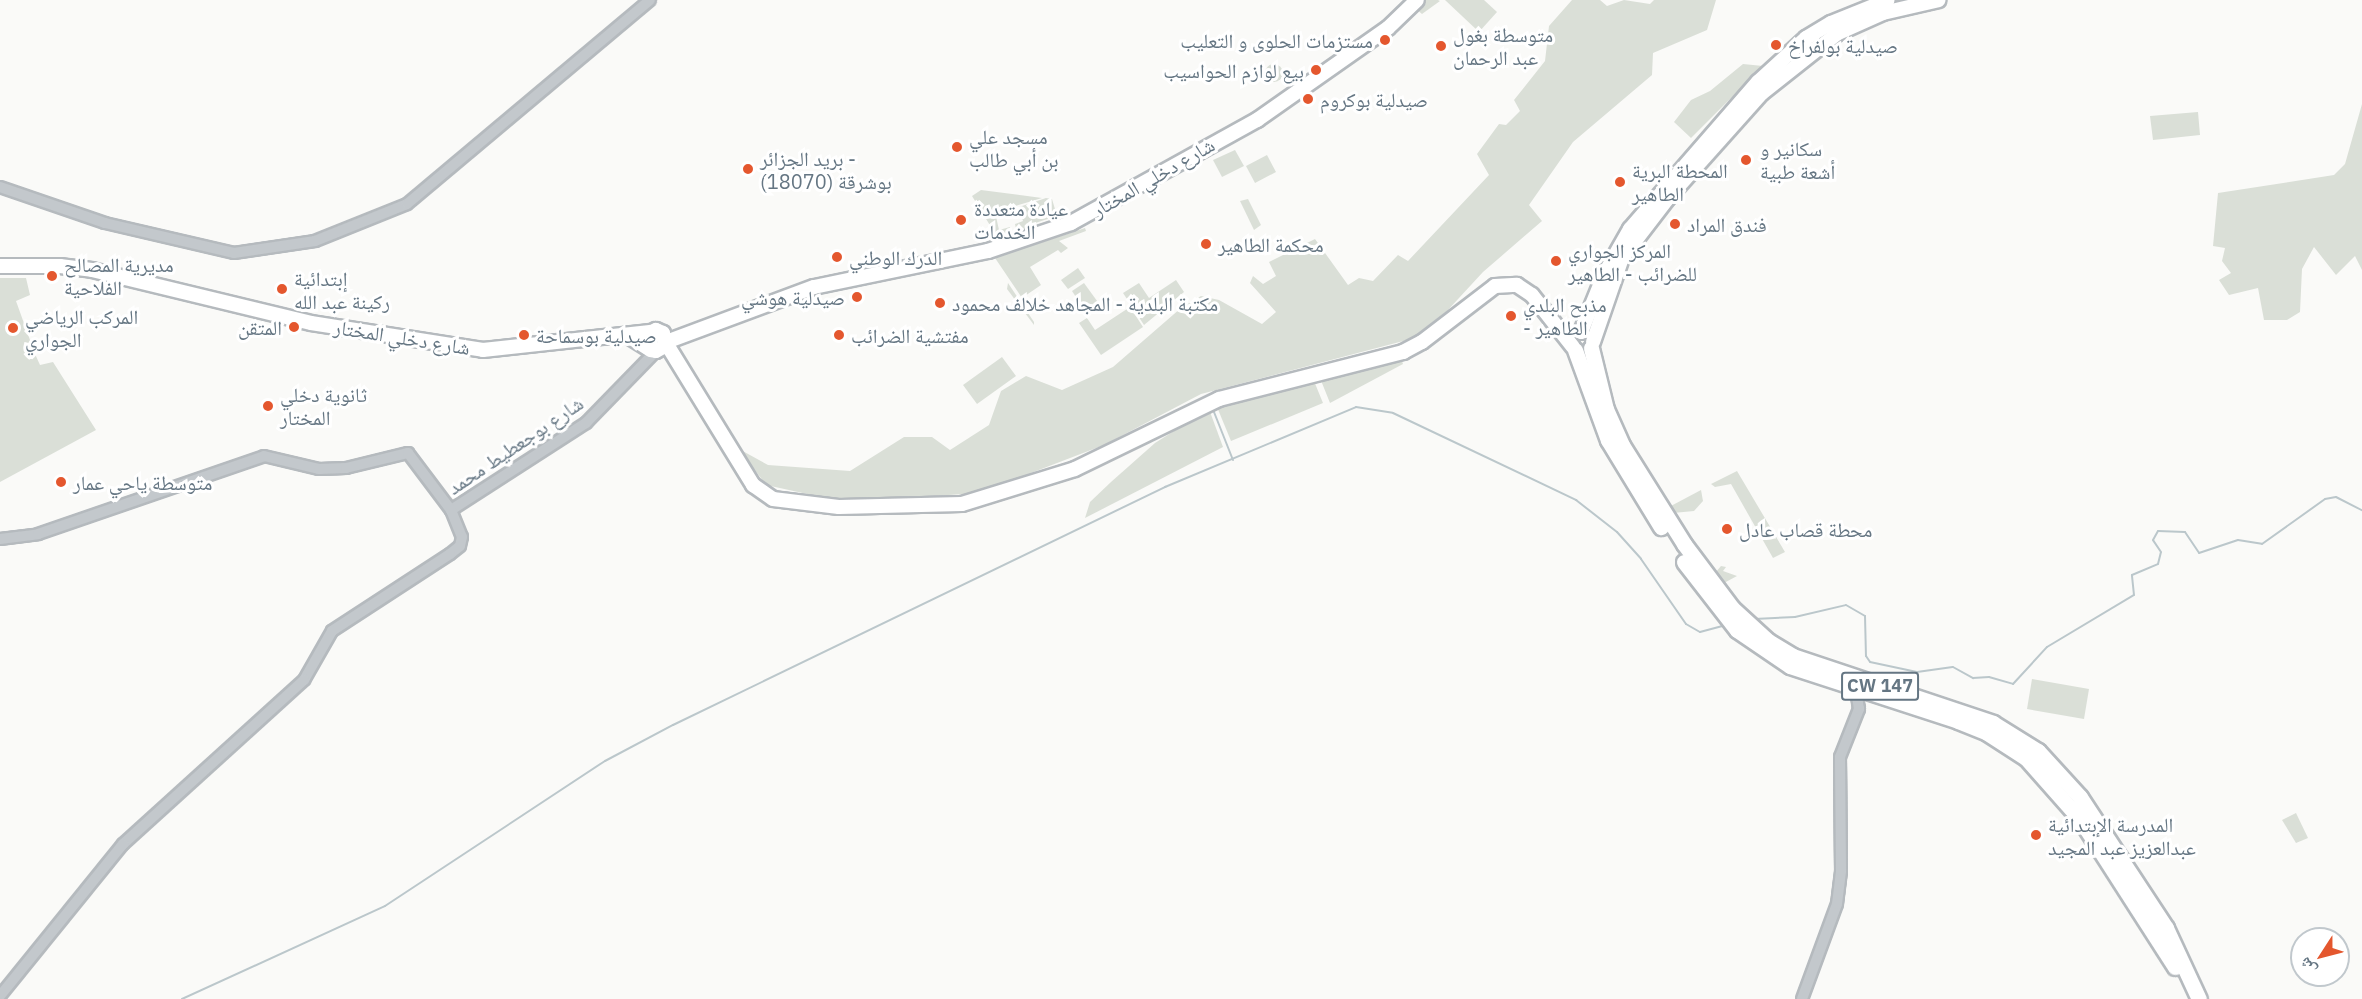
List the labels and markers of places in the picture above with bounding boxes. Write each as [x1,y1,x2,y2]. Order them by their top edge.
place label: متوسطة بغول عبد الرحمان [1453,22,1553,69]
place label: مستزمات الحلوى و التعليب [1180,28,1373,52]
marker: مستزمات الحلوى و التعليب [1378,33,1392,47]
place label: صيدلية بولفراخ [1788,33,1898,57]
marker: صيدلية بولفراخ [1769,38,1783,52]
marker: متوسطة بغول عبد الرحمان [1434,39,1448,53]
place label: بيع لوازم الحواسيب [1163,58,1304,82]
marker: بيع لوازم الحواسيب [1309,63,1323,77]
place label: صيدلية بوكروم [1320,87,1428,111]
marker: صيدلية بوكروم [1301,92,1315,106]
place label: مسجد علي بن أبي طالب [969,124,1058,171]
place label: سكانير و أشعة طبية [1760,136,1835,183]
marker: مسجد علي بن أبي طالب [950,140,964,154]
place label: بريد الجزائر - بوشرقة (18070) [760,146,892,193]
marker: سكانير و أشعة طبية [1737,151,1755,169]
place label: المحطة البرية الطاهير [1632,158,1728,205]
marker: بريد الجزائر - بوشرقة (18070) [741,162,755,176]
marker: المحطة البرية الطاهير [1613,175,1627,189]
place label: عيادة متعددة الخدمات [974,196,1068,243]
marker: عيادة متعددة الخدمات [952,211,970,229]
place label: فندق المراد [1687,212,1767,236]
marker: فندق المراد [1668,217,1682,231]
place label: محكمة الطاهير [1218,232,1324,256]
marker: محكمة الطاهير [1199,237,1213,251]
place label: المركز الجواري للضرائب - الطاهير [1568,238,1697,285]
place label: الدرك الوطني [849,245,942,269]
marker: الدرك الوطني [830,250,844,264]
place label: مديرية المصالح الفلاحية [64,252,174,299]
marker: المركز الجواري للضرائب - الطاهير [1549,254,1563,268]
place label: إبتدائية ركينة عبد الله [294,266,390,313]
marker: مديرية المصالح الفلاحية [45,269,59,283]
marker: إبتدائية ركينة عبد الله [275,282,289,296]
place label: صيدلية هوشي [741,285,845,309]
marker: صيدلية هوشي [850,290,864,304]
place label: مكتبة البلدية - المجاهد خلالف محمود [952,291,1218,315]
place label: مذبح البلدي - الطاهير [1523,292,1607,339]
marker: مكتبة البلدية - المجاهد خلالف محمود [933,296,947,310]
place label: المركب الرياضي الجواري [25,304,138,351]
marker: مذبح البلدي - الطاهير [1504,309,1518,323]
place label: المتقن [238,315,282,339]
marker: المتقن [287,320,301,334]
marker: المركب الرياضي الجواري [6,321,20,335]
place label: صيدلية بوسماحة [536,323,657,347]
place label: مفتشية الضرائب [851,323,969,347]
marker: صيدلية بوسماحة [517,328,531,342]
marker: مفتشية الضرائب [832,328,846,342]
place label: ثانوية دخلي المختار [280,382,367,429]
marker: ثانوية دخلي المختار [261,399,275,413]
place label: متوسطة ياحي عمار [73,470,212,494]
marker: متوسطة ياحي عمار [54,475,68,489]
place label: محطة قصاب عادل [1739,517,1872,541]
marker: محطة قصاب عادل [1720,522,1734,536]
place label: المدرسة الإبتدائية عبدالعزيز عبد المجيد [2048,812,2196,859]
marker: المدرسة الإبتدائية عبدالعزيز عبد المجيد [2029,828,2043,842]

